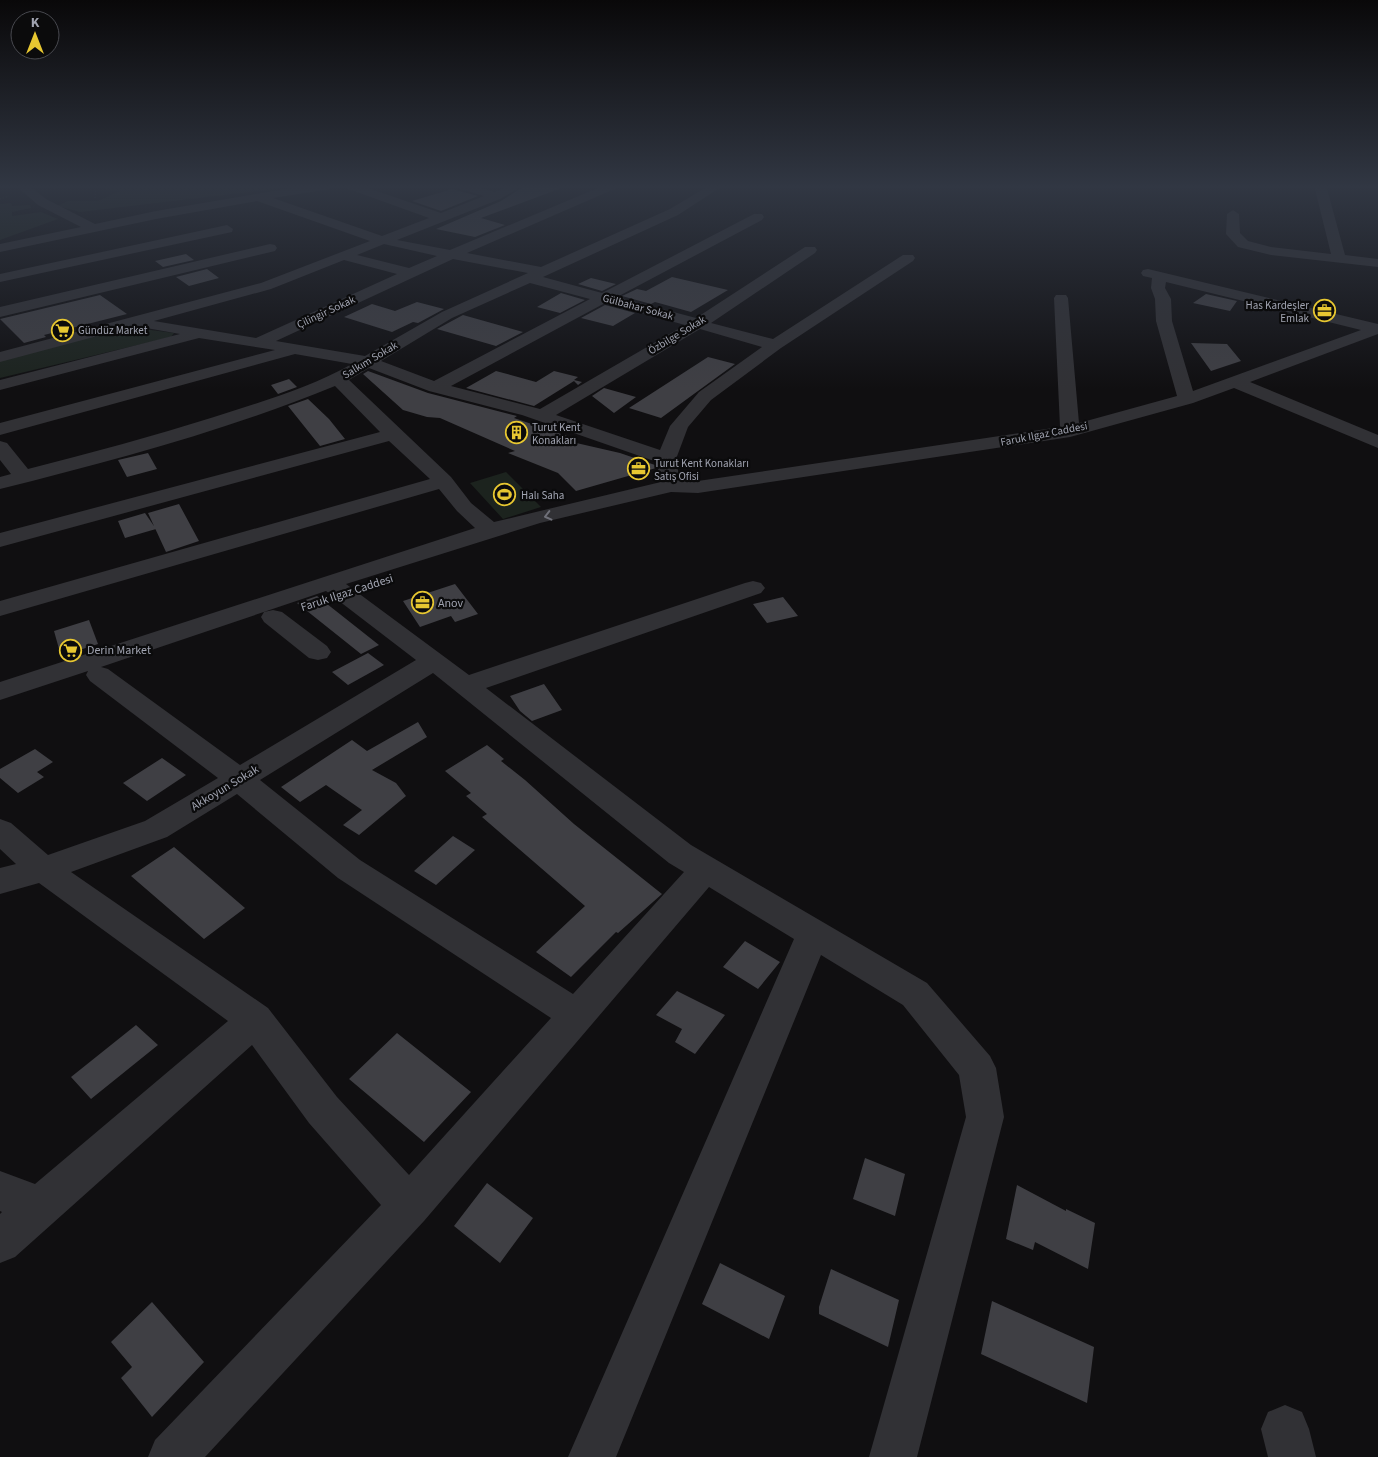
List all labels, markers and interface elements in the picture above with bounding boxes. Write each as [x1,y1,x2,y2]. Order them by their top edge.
north arrow [10,10,60,60]
text: K [31,13,40,33]
street label: Gülbahar Sokak [601,290,676,324]
street label: Çilingir Sokak [294,292,358,332]
place label: Has Kardeşler Emlak [1246,298,1310,326]
office icon: Has Kardeşler Emlak [1313,299,1337,323]
street label: Özbilge Sokak [645,312,709,358]
supermarket icon: Gündüz Market [50,318,74,342]
place label: Gündüz Market [78,323,148,338]
street label: Salkım Sokak [340,337,401,382]
street label: Faruk Ilgaz Caddesi [999,418,1089,450]
place label: Turut Kent Konakları [532,420,581,448]
building icon: Turut Kent Konakları [504,421,528,445]
place label: Turut Kent Konakları Satış Ofisi [654,456,749,484]
office icon: Turut Kent Konakları Satış Ofisi [626,457,650,481]
sports icon: Halı Saha [493,483,517,507]
place label: Halı Saha [521,488,564,503]
one-way arrow [543,510,552,521]
street label: Faruk Ilgaz Caddesi [299,570,396,616]
office icon: Anov [410,591,434,615]
place label: Anov [438,595,464,612]
supermarket icon: Derin Market [59,638,83,662]
place label: Derin Market [87,642,151,659]
street label: Akkoyun Sokak [188,761,262,815]

